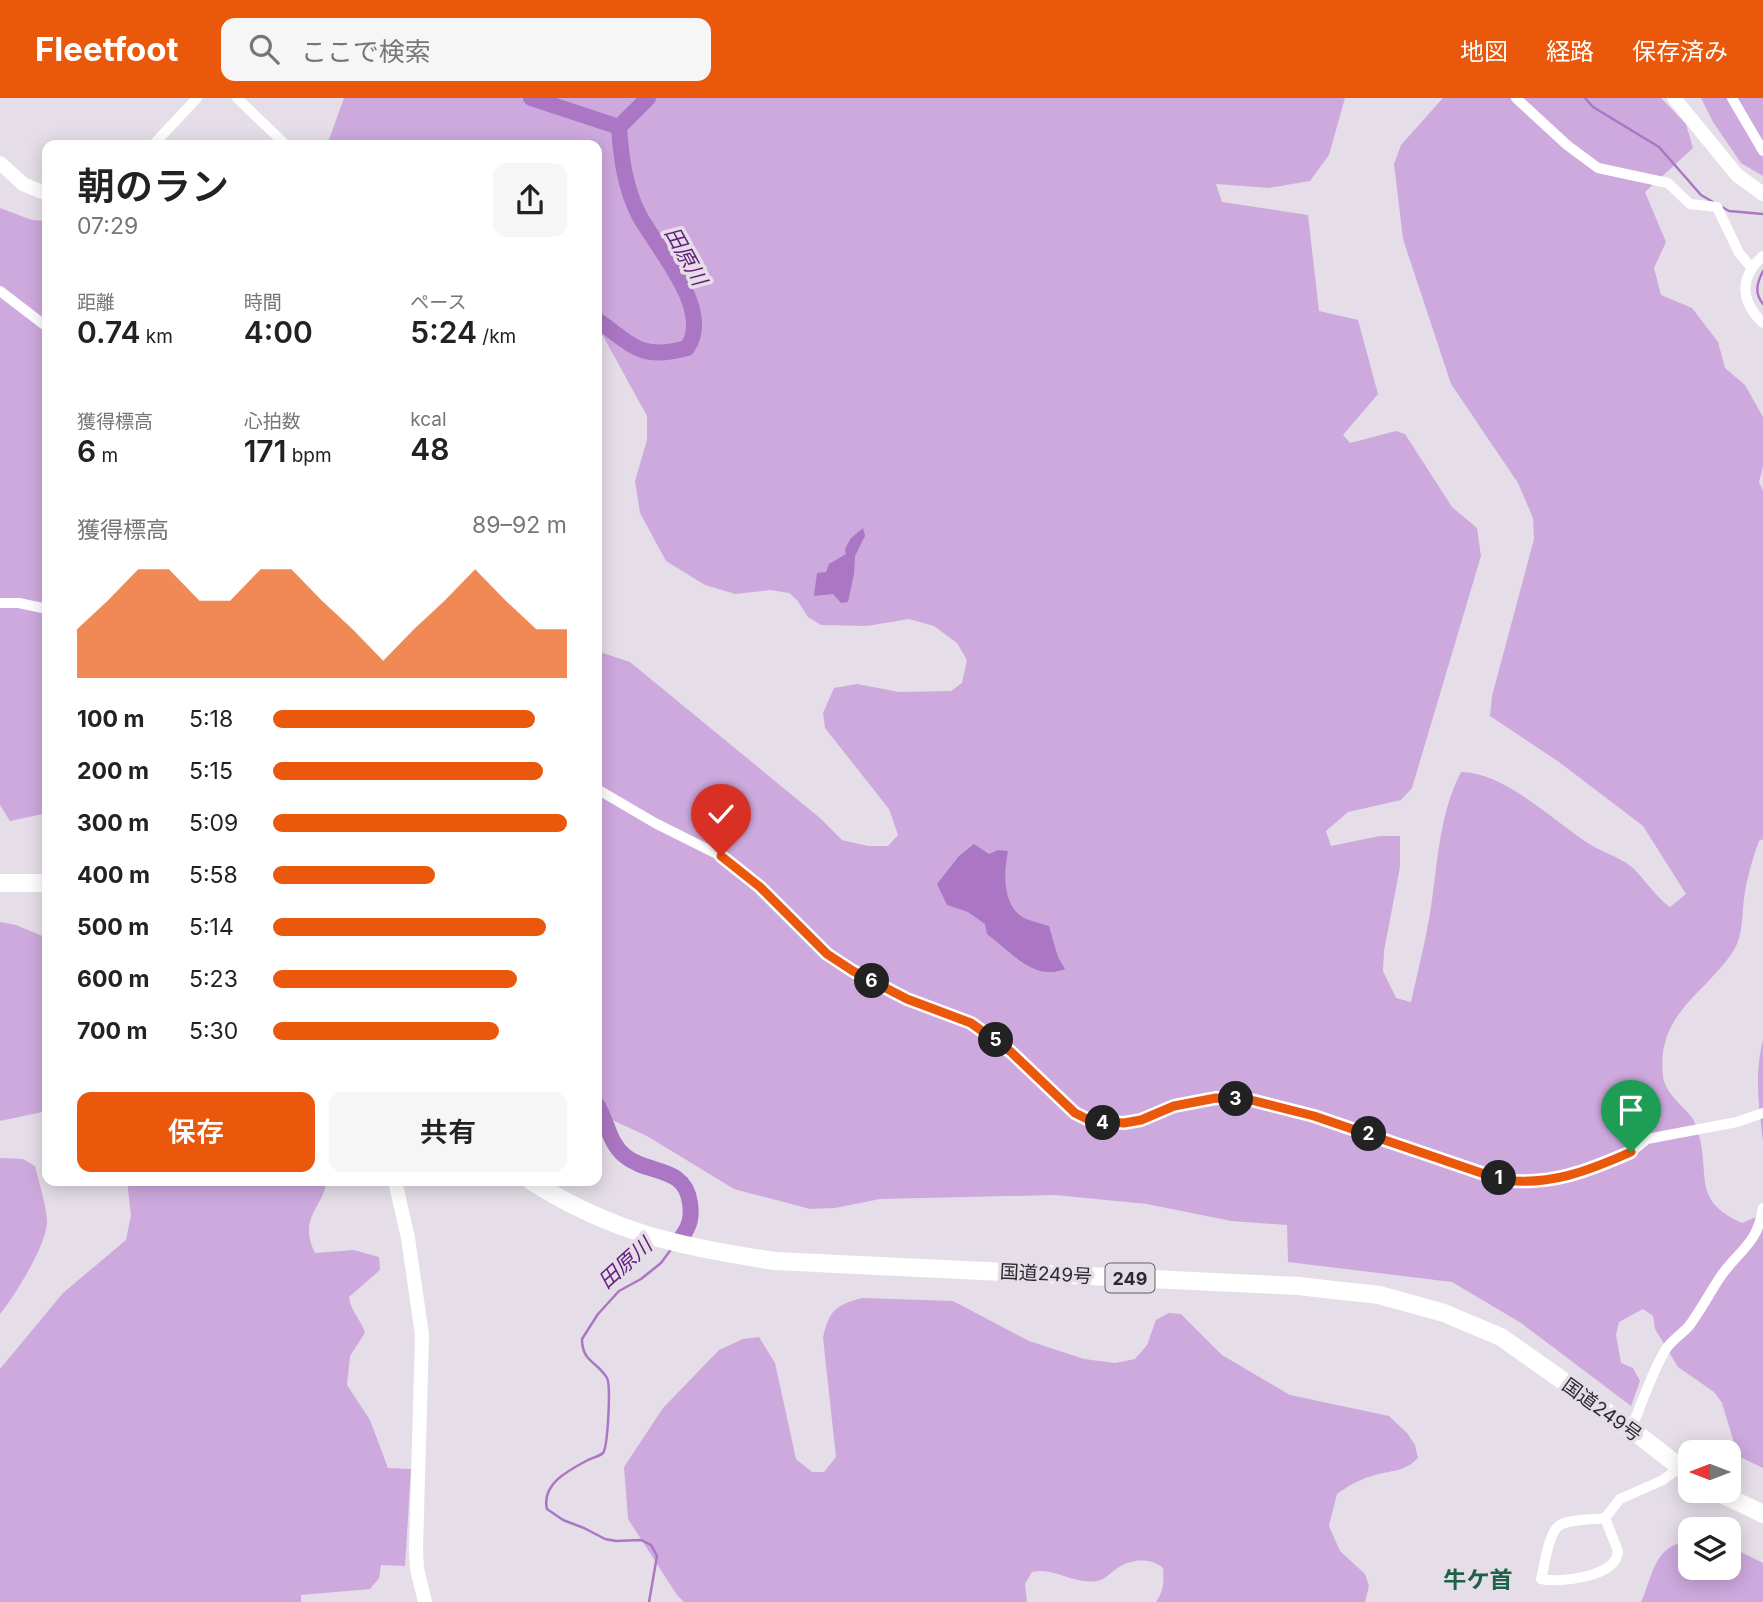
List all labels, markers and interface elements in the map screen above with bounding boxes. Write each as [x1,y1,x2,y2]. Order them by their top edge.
search box [221,18,711,81]
text: Fleetfoot [35,29,179,69]
icon: search [245,30,283,68]
text: ここで検索 [301,36,431,67]
text: 地図 [1460,37,1508,66]
text: 経路 [1546,37,1594,66]
text: 保存済み [1632,37,1728,66]
text: 朝のラン [77,163,229,209]
button: share [493,163,567,237]
text: 07:29 [77,212,138,240]
water label: 田原川 [660,222,713,291]
text: 距離 [77,291,115,314]
text: 時間 [244,291,282,314]
text: ペース [410,291,466,314]
text: 0.74 [77,314,140,350]
text: 4:00 [244,314,313,350]
text: 5:24 [410,314,477,350]
text: km [140,325,173,348]
text: /km [477,325,516,348]
text: kcal [410,408,447,431]
text: 獲得標高 [77,410,153,433]
text: 心拍数 [244,410,301,433]
text: 48 [410,431,450,467]
text: 6 [77,433,96,469]
text: 171 [244,433,286,469]
text: m [96,444,118,467]
text: bpm [286,444,332,467]
text: 89–92 m [472,511,567,539]
text: 獲得標高 [77,516,169,544]
text: 100 m [77,705,144,733]
text: 5:18 [189,705,233,733]
text: 200 m [77,757,149,785]
text: 5:15 [189,757,233,785]
pin [691,784,751,856]
icon: check [702,795,740,833]
text: 300 m [77,809,149,837]
text: 5:09 [189,809,238,837]
text: 400 m [77,861,150,889]
text: 5:58 [189,861,238,889]
text: 500 m [77,913,149,941]
text: 5:14 [189,913,234,941]
pin: 6 [854,964,890,998]
text: 600 m [77,965,149,993]
text: 5:23 [189,965,238,993]
text: 6 [865,969,878,992]
text: 700 m [77,1017,147,1045]
text: 5:30 [189,1017,238,1045]
pin: 5 [978,1023,1014,1058]
text: 5 [989,1028,1002,1051]
pin [1601,1080,1661,1152]
pin: 3 [1218,1082,1254,1116]
text: 3 [1229,1087,1242,1110]
icon: arrive [1612,1091,1650,1129]
button: 保存 [77,1092,315,1172]
button: 共有 [329,1092,567,1172]
pin: 4 [1086,1105,1120,1140]
text: 4 [1096,1111,1109,1134]
pin: 2 [1352,1116,1386,1152]
text: 2 [1363,1122,1374,1145]
pin: 1 [1482,1160,1516,1196]
text: 1 [1494,1166,1503,1189]
water label: 田原川 [593,1231,658,1293]
street label: 国道249号 [999,1260,1093,1288]
road number: 249 [1106,1264,1154,1293]
street label: 国道249号 [1558,1374,1646,1446]
north arrow [1678,1440,1741,1503]
map controls [1678,1440,1741,1580]
button: layers [1678,1517,1741,1580]
district label: 牛ケ首 [1444,1566,1513,1594]

